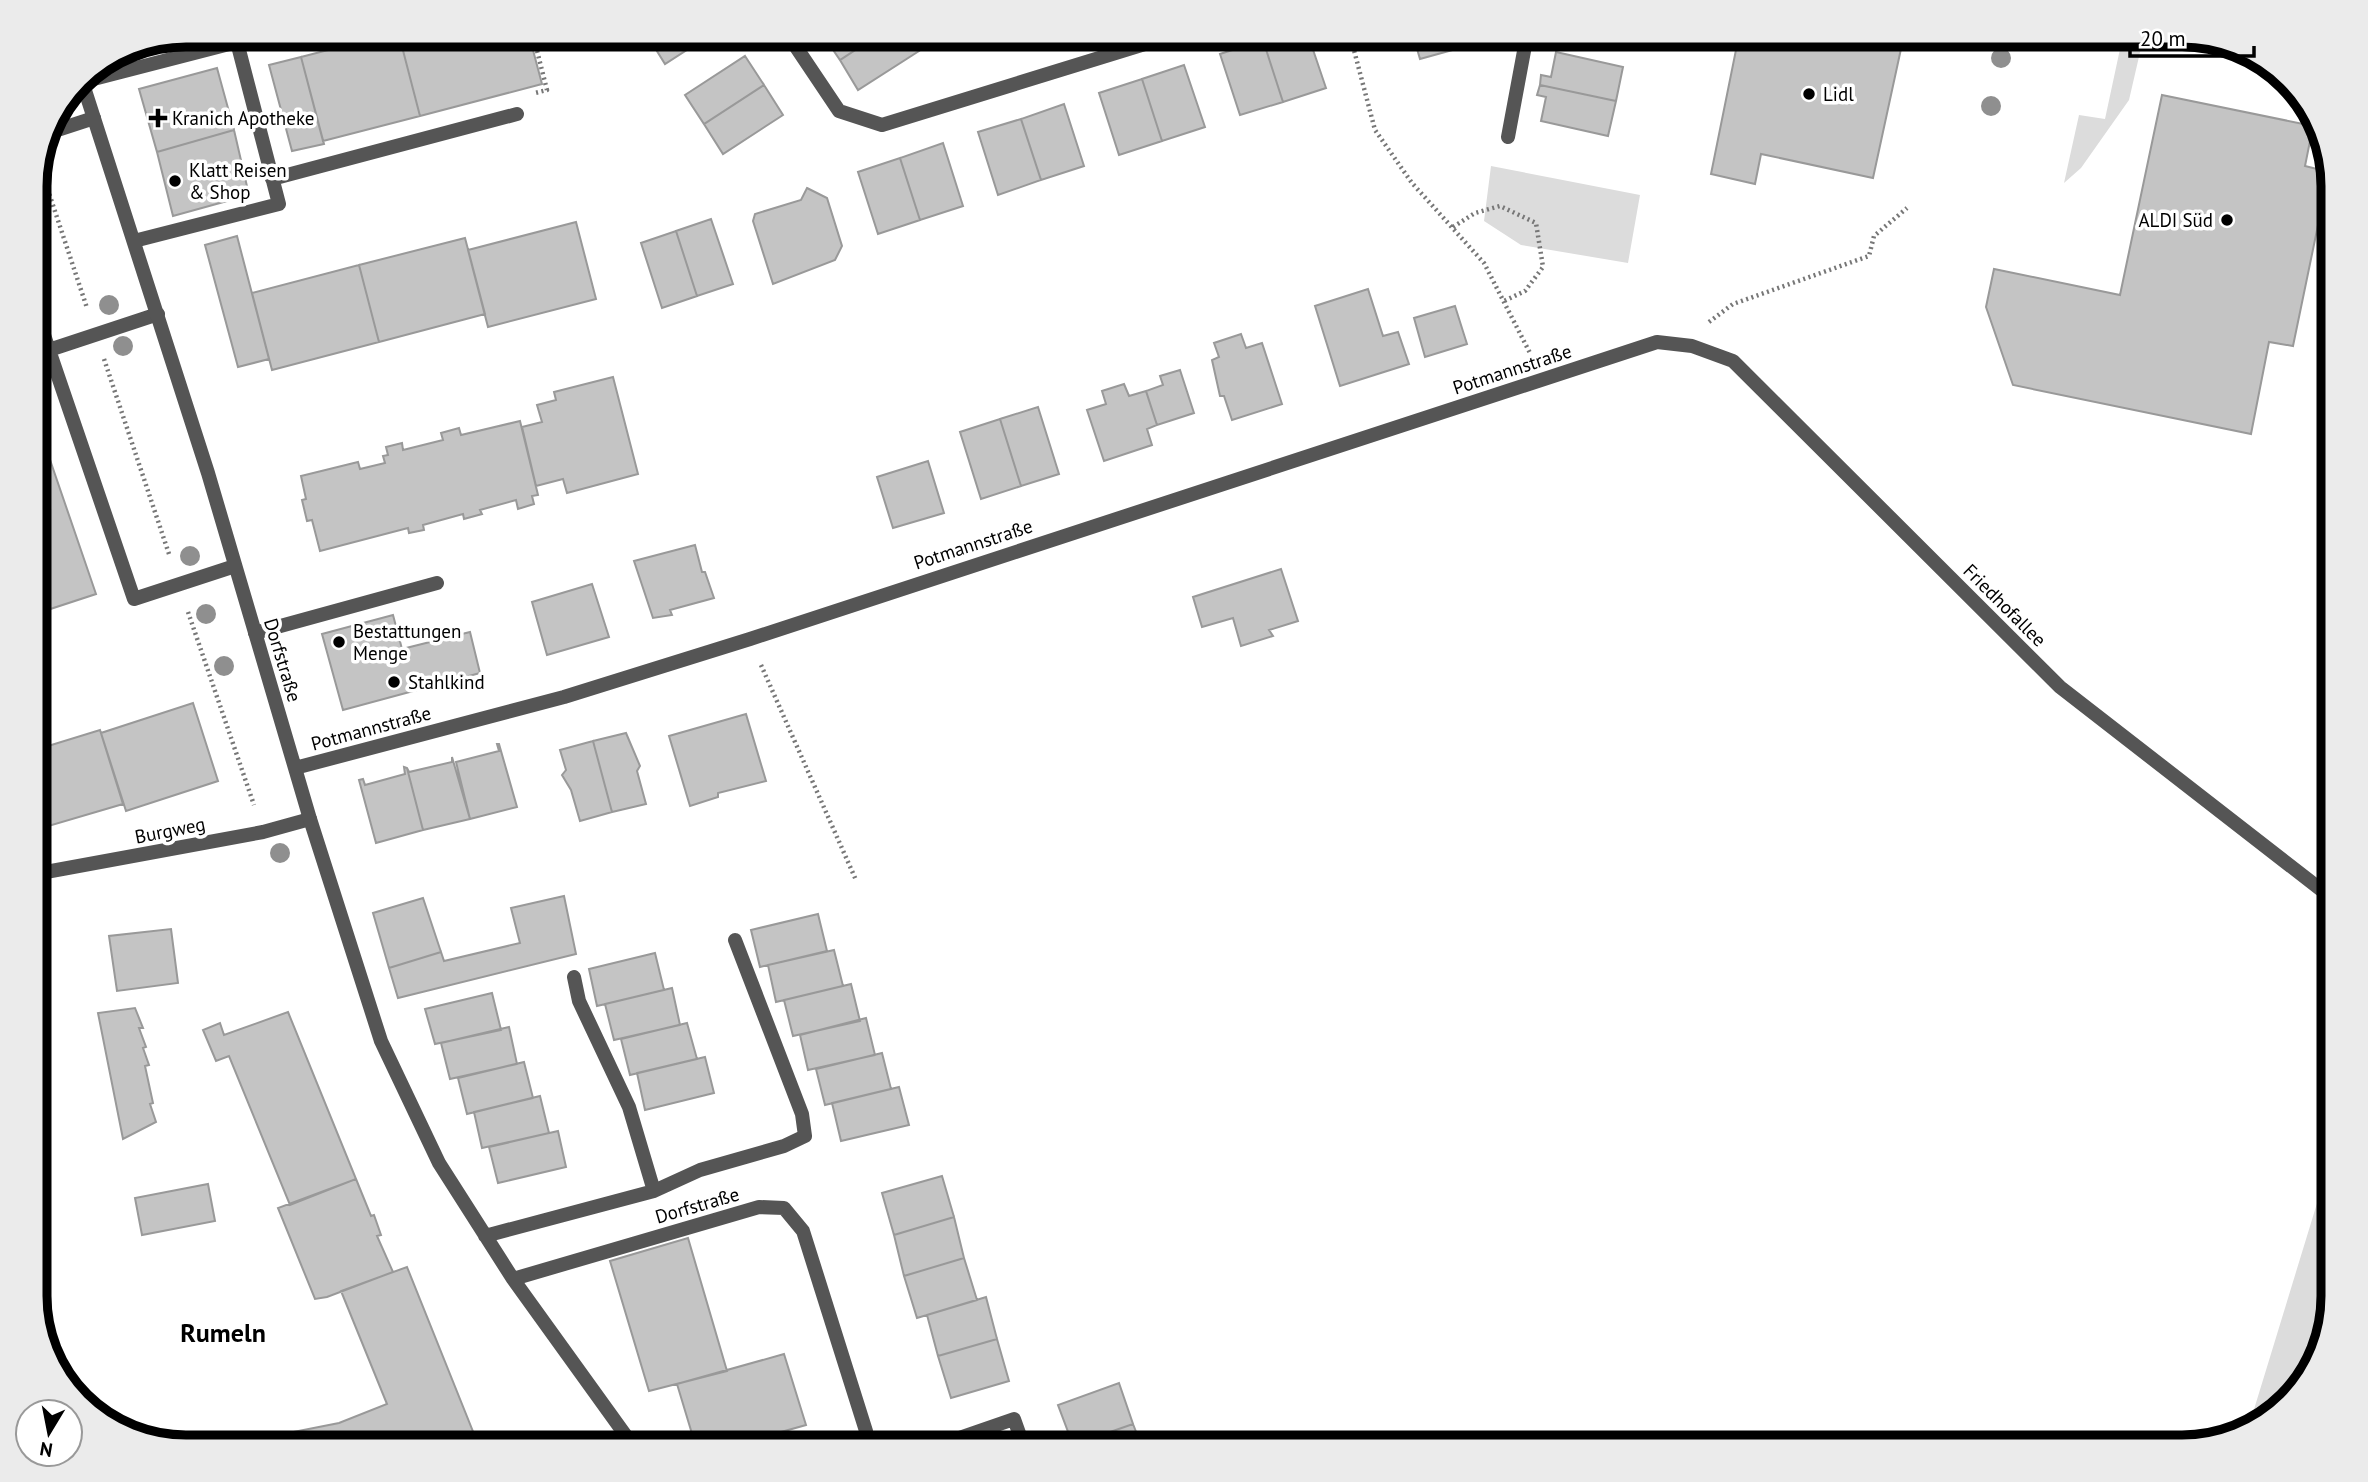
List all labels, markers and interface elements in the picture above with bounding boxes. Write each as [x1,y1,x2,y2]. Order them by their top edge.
scale bar [2130,14,2254,58]
text: 20 m [2140,25,2186,52]
place label: Lidl [1823,82,1854,106]
marker: Lidl [1801,86,1817,102]
place label: Kranich Apotheke [172,106,314,130]
marker: Kranich Apotheke [150,110,166,126]
place label: Klatt Reisen & Shop [189,158,287,204]
marker: Klatt Reisen & Shop [167,173,183,189]
place label: ALDI Süd [2138,208,2213,232]
marker: ALDI Süd [2219,212,2235,228]
street label: Potmannstraße [1450,339,1574,399]
street label: Potmannstraße [911,514,1035,574]
street label: Friedhofallee [1959,559,2051,651]
street label: Dorfstraße [259,615,307,705]
place label: Bestattungen Menge [353,619,461,665]
marker: Bestattungen Menge [331,634,347,650]
place label: Stahlkind [408,670,485,694]
marker: Stahlkind [386,674,402,690]
street label: Potmannstraße [308,700,434,756]
street label: Burgweg [133,811,207,849]
street label: Dorfstraße [652,1182,742,1228]
district label: Rumeln [180,1316,266,1349]
north arrow [14,1398,84,1468]
text: N [38,1437,54,1463]

